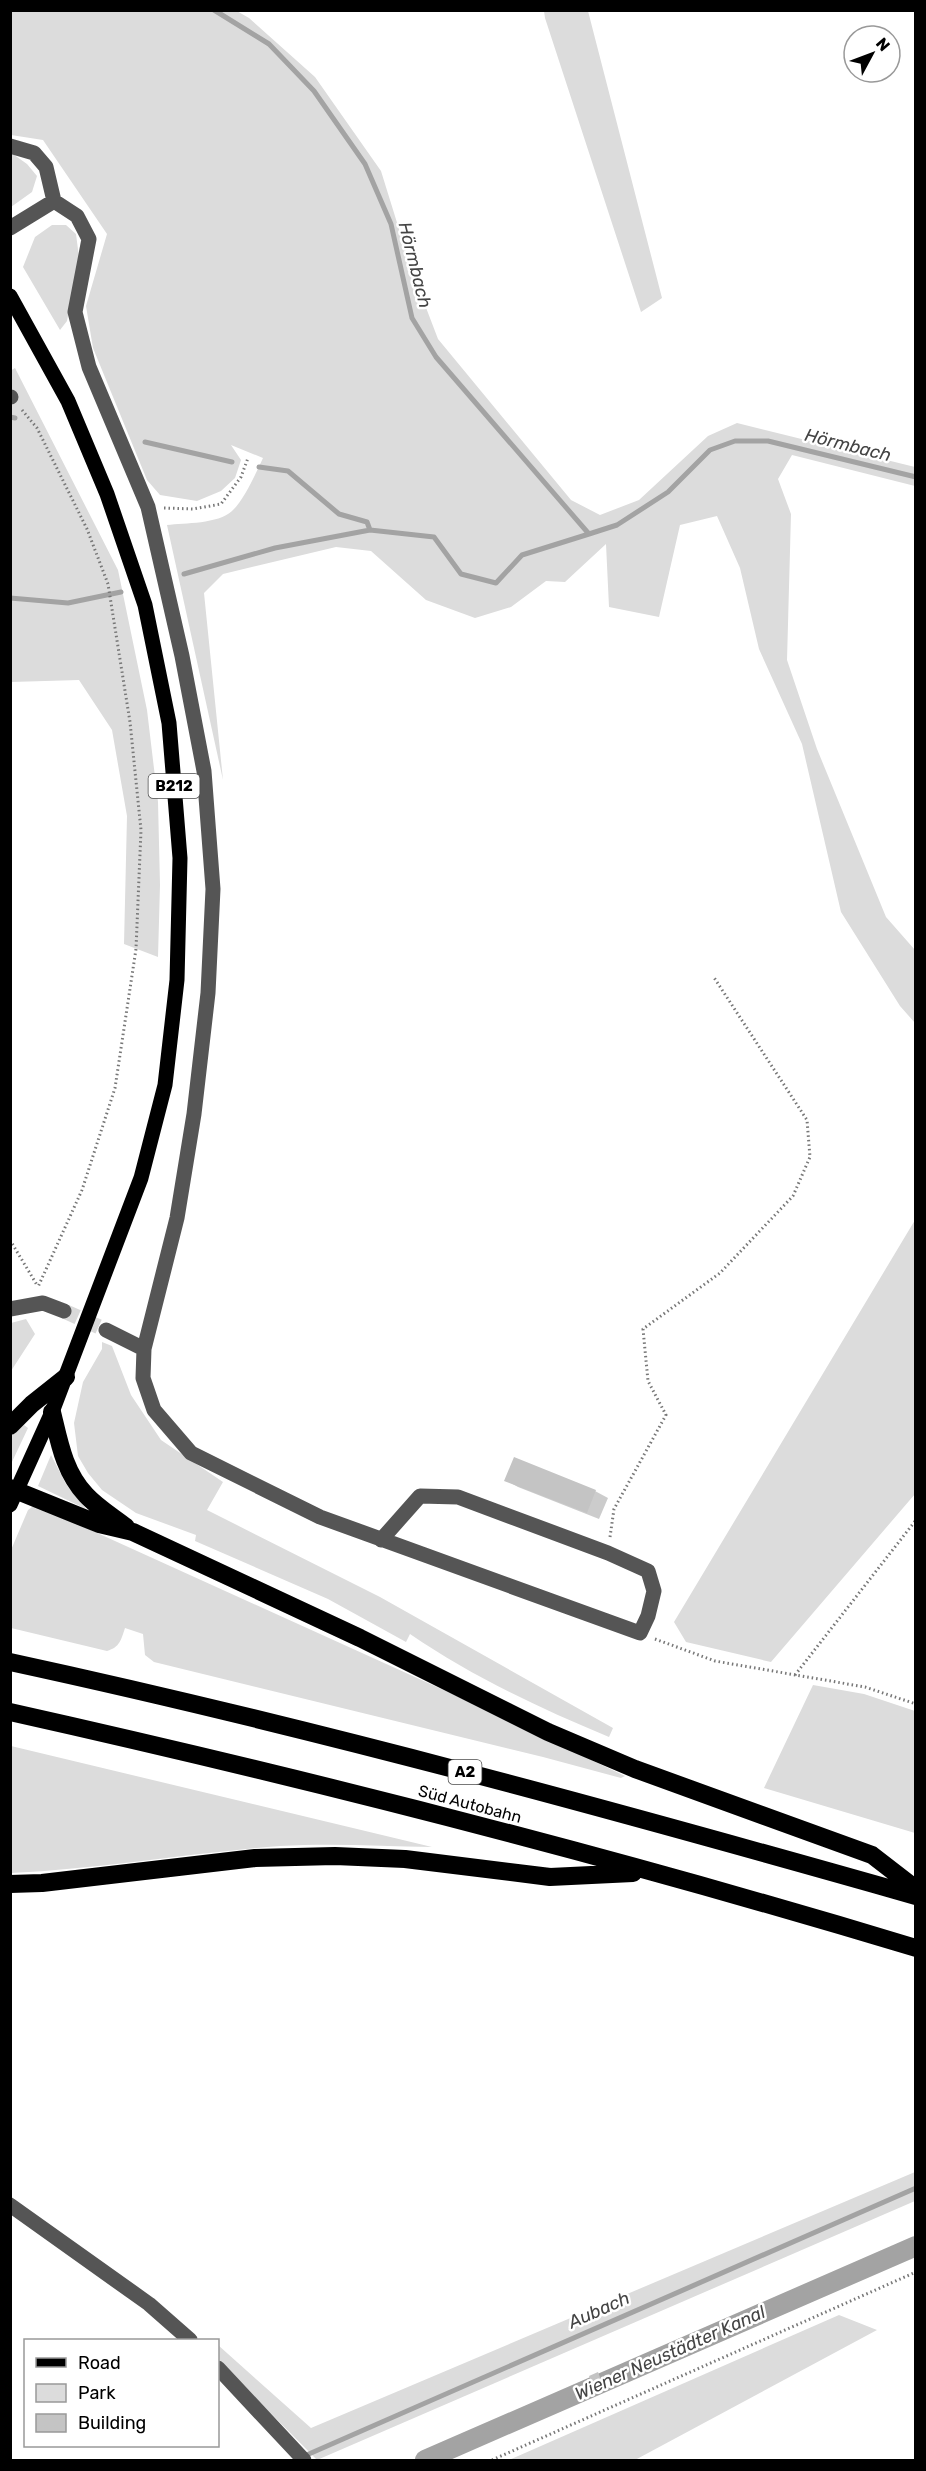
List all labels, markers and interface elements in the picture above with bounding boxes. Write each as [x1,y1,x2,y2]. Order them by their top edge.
north arrow [842,24,902,84]
text: N [872,34,894,55]
water label: Hörmbach [394,220,436,310]
water label: Hörmbach [803,424,893,466]
road number: B212 [148,774,200,798]
road number: A2 [448,1760,482,1784]
street label: Süd Autobahn [416,1781,524,1827]
water label: Aubach [564,2287,633,2334]
water label: Wiener Neustädter Kanal [571,2301,769,2405]
legend [24,2339,219,2447]
text: Road [78,2352,121,2374]
text: Park [78,2382,116,2404]
text: Building [78,2412,146,2434]

